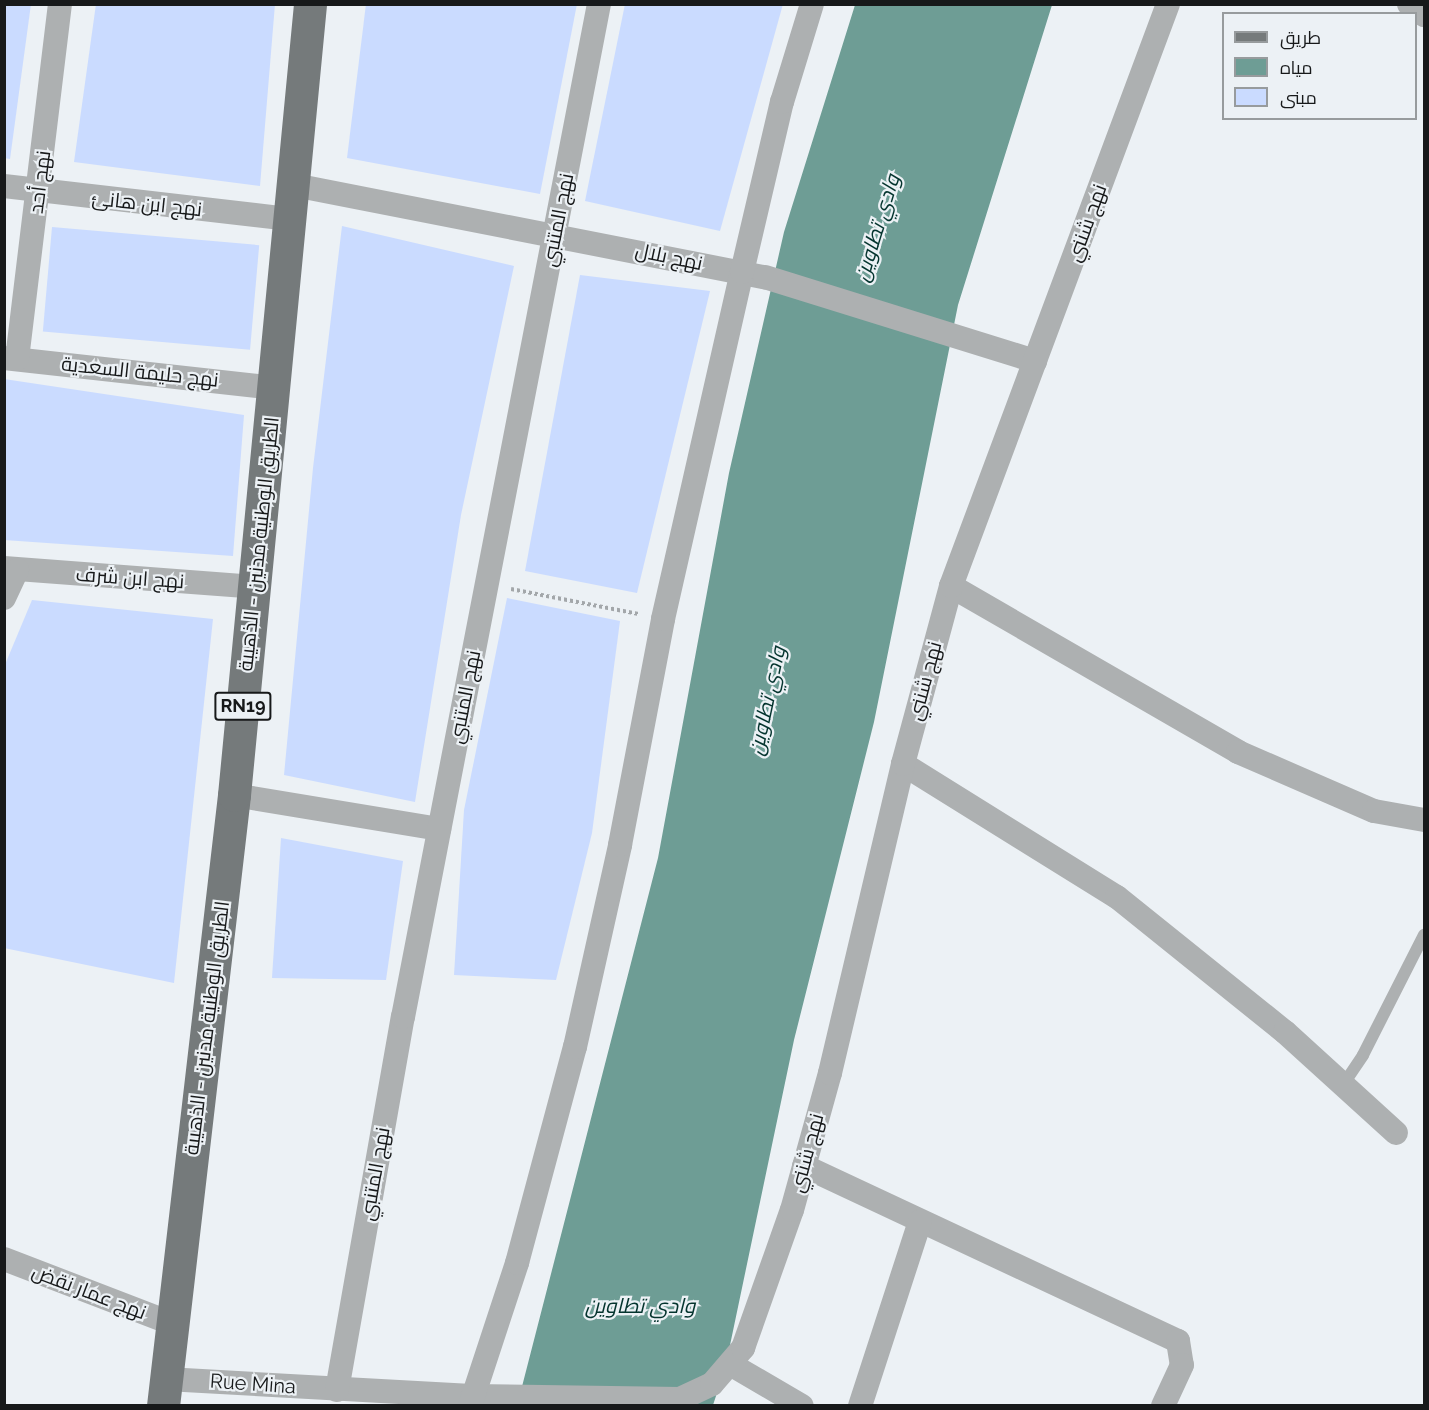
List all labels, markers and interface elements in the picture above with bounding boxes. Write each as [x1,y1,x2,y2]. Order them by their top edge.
legend [1222,12,1417,120]
text: طريق [1280,27,1321,48]
text: مياه [1280,57,1313,78]
text: مبنى [1280,87,1317,108]
street label: نهج أحد [24,149,56,215]
street label: نهج المتنبي [537,171,579,269]
water label: وادي تطاوين [849,171,905,285]
street label: نهج شنني [1062,181,1112,265]
street label: نهج ابن هانئ [91,186,203,222]
street label: نهج بلال [633,238,705,276]
street label: نهج حليمة السعدية [60,352,220,392]
street label: الطريق الوطنية مدنين - الذهيبة [234,416,284,672]
street label: نهج ابن شرف [75,562,185,594]
street label: نهج شنني [903,639,947,723]
water label: وادي تطاوين [743,644,791,758]
street label: نهج المتنبي [444,648,486,746]
road number: RN19 [213,691,273,721]
street label: الطريق الوطنية مدنين - الذهيبة [180,900,234,1156]
street label: نهج شنني [785,1111,829,1195]
street label: نهج المتنبي [355,1125,395,1223]
street label: نهج عمار نقض [28,1259,150,1325]
water label: وادي تطاوين [585,1293,695,1319]
street label: Rue Mina [209,1369,297,1399]

